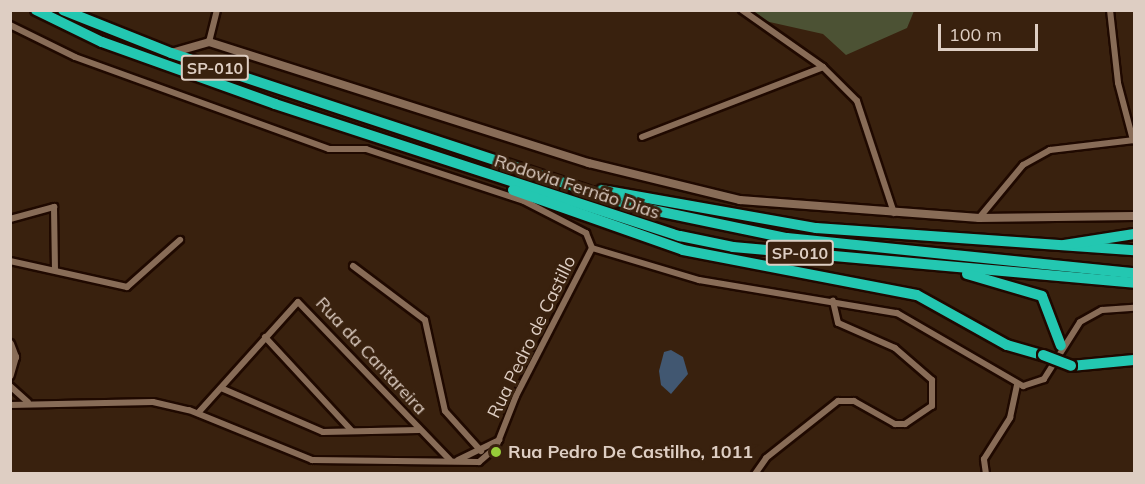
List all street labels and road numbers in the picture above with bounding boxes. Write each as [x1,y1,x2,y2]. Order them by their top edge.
road number: SP-010 [180,55,250,81]
street label: Rodovia Fernão Dias [492,150,662,224]
road number: SP-010 [766,240,834,266]
street label: Rua Pedro de Castillo [483,252,581,422]
street label: Rua da Cantareira [311,293,431,419]

